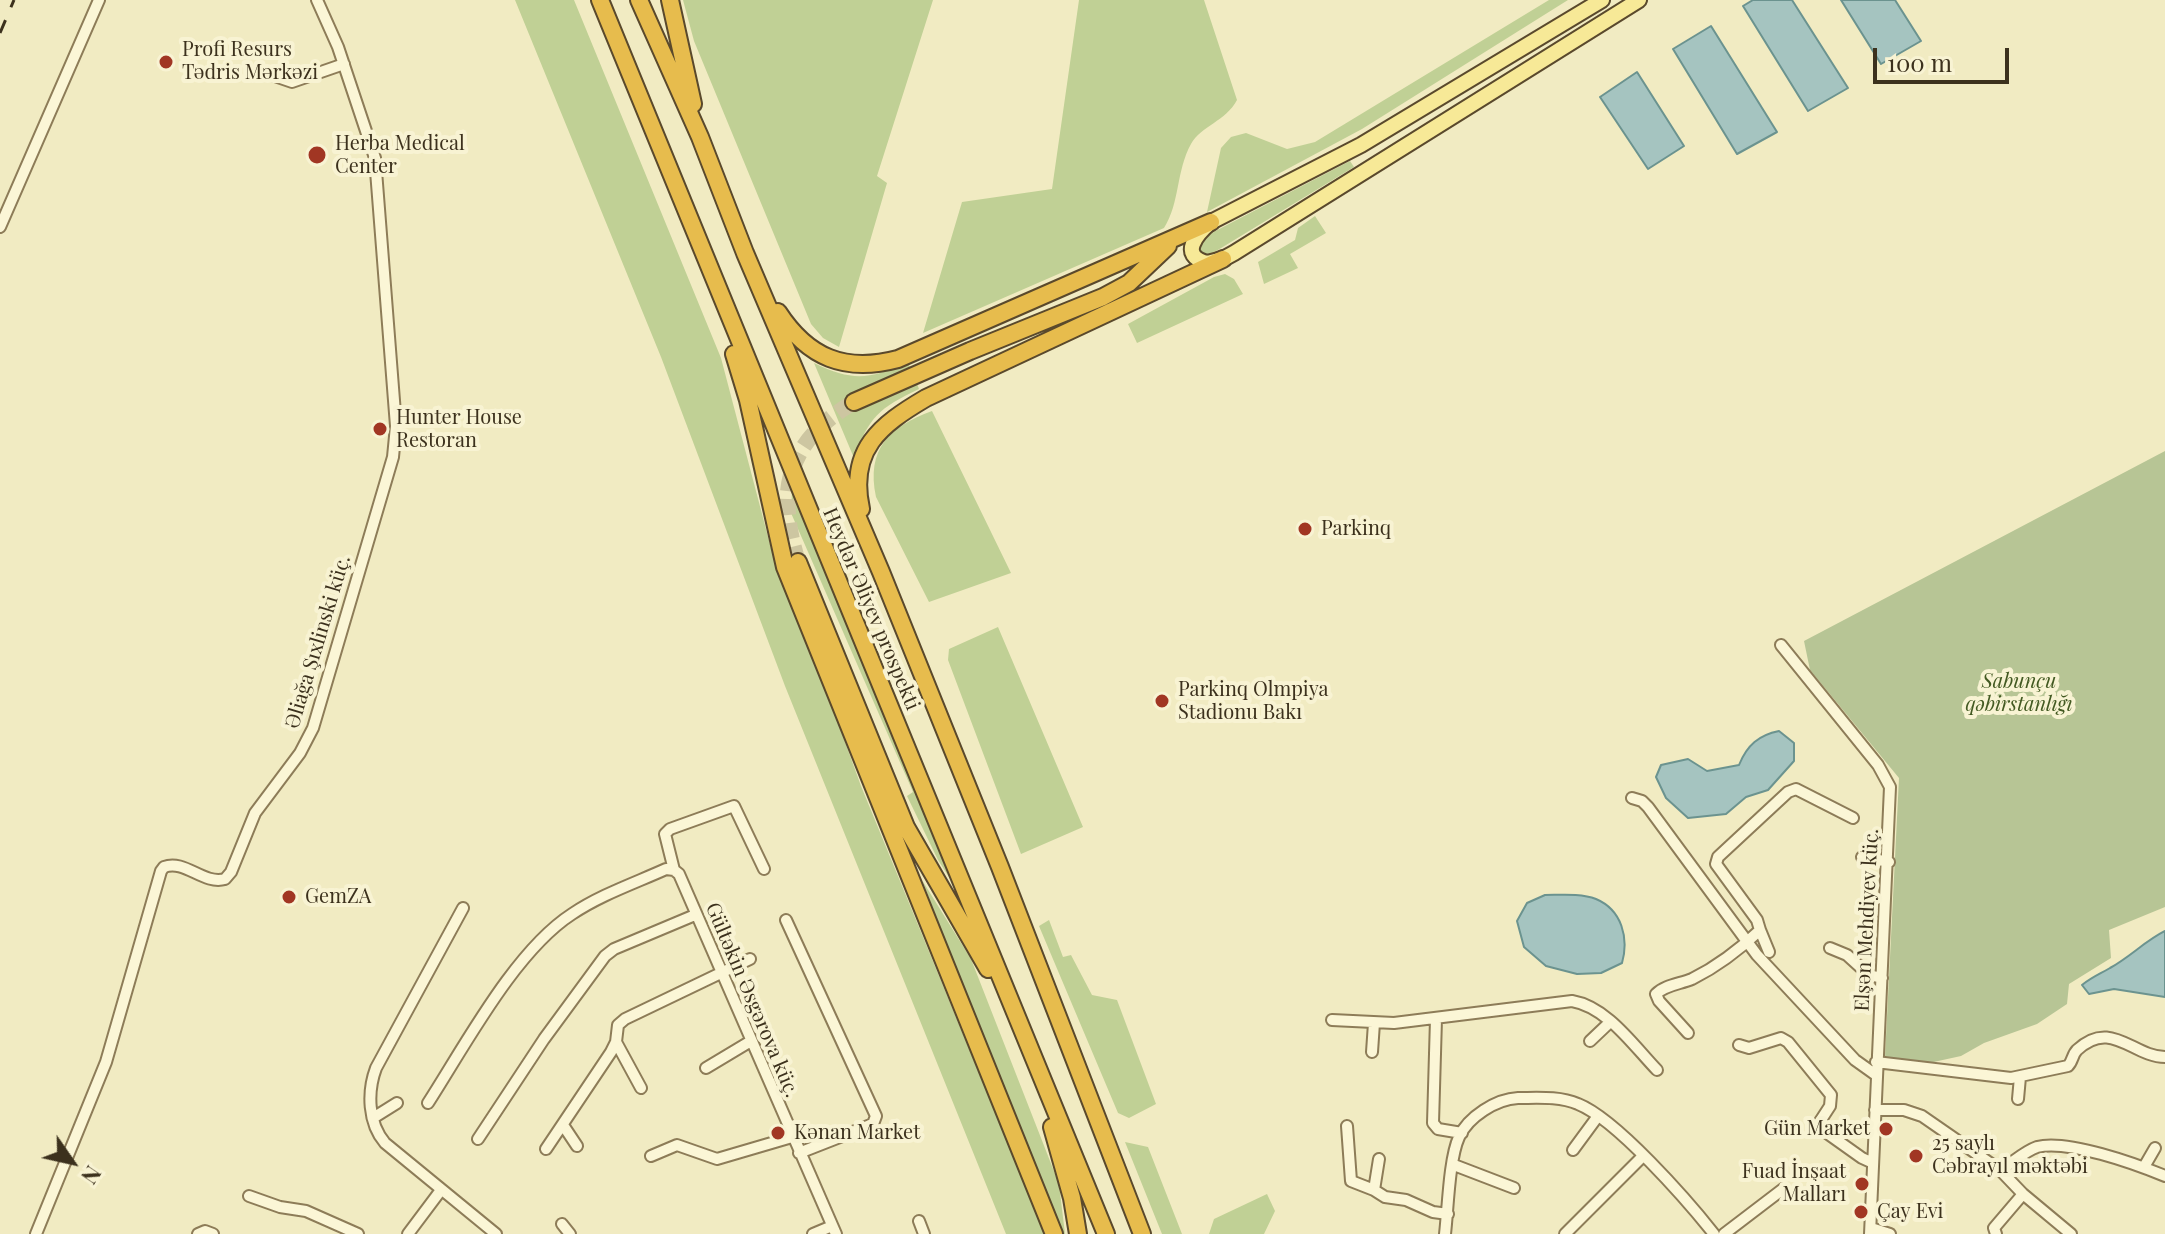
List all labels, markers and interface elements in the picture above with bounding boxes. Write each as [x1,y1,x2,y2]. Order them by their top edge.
scale bar [1877,32,2013,82]
place label: Profi Resurs Tədris Mərkəzi [182,38,318,85]
text: 100 m [1887,46,1952,78]
marker: Profi Resurs Tədris Mərkəzi [157,53,175,71]
place label: Herba Medical Center [335,132,465,179]
marker: Herba Medical Center [306,144,328,166]
place label: Hunter House Restoran [396,406,522,453]
marker: Hunter House Restoran [371,420,389,438]
street label: Heydər Əliyev prospekti [817,504,925,714]
place label: Parkinq [1321,517,1391,541]
marker: Parkinq [1296,520,1314,538]
street label: Əliağa Şıxlinski küç. [280,552,356,732]
park label: Sabunçu qəbirstanlığı [1965,670,2073,717]
place label: Parkinq Olmpiya Stadionu Bakı [1178,678,1329,725]
marker: Parkinq Olmpiya Stadionu Bakı [1153,692,1171,710]
street label: Elşən Mehdiyev küç. [1850,828,1884,1012]
place label: GemZA [305,885,371,909]
marker: GemZA [280,888,298,906]
street label: Gültəkin Əsgərova küç. [700,899,804,1101]
place label: Gün Market [1764,1117,1870,1141]
marker: Gün Market [1877,1120,1895,1138]
place label: Kənan Market [794,1121,920,1145]
north arrow [32,1122,112,1202]
marker: Kənan Market [769,1124,787,1142]
place label: 25 saylı Cəbrayıl məktəbi [1932,1132,2088,1179]
marker: 25 saylı Cəbrayıl məktəbi [1907,1147,1925,1165]
text: N [75,1160,109,1190]
place label: Fuad İnşaat Malları [1742,1160,1846,1207]
marker: Fuad İnşaat Malları [1853,1175,1871,1193]
place label: Çay Evi [1877,1200,1943,1224]
marker: Çay Evi [1852,1203,1870,1221]

